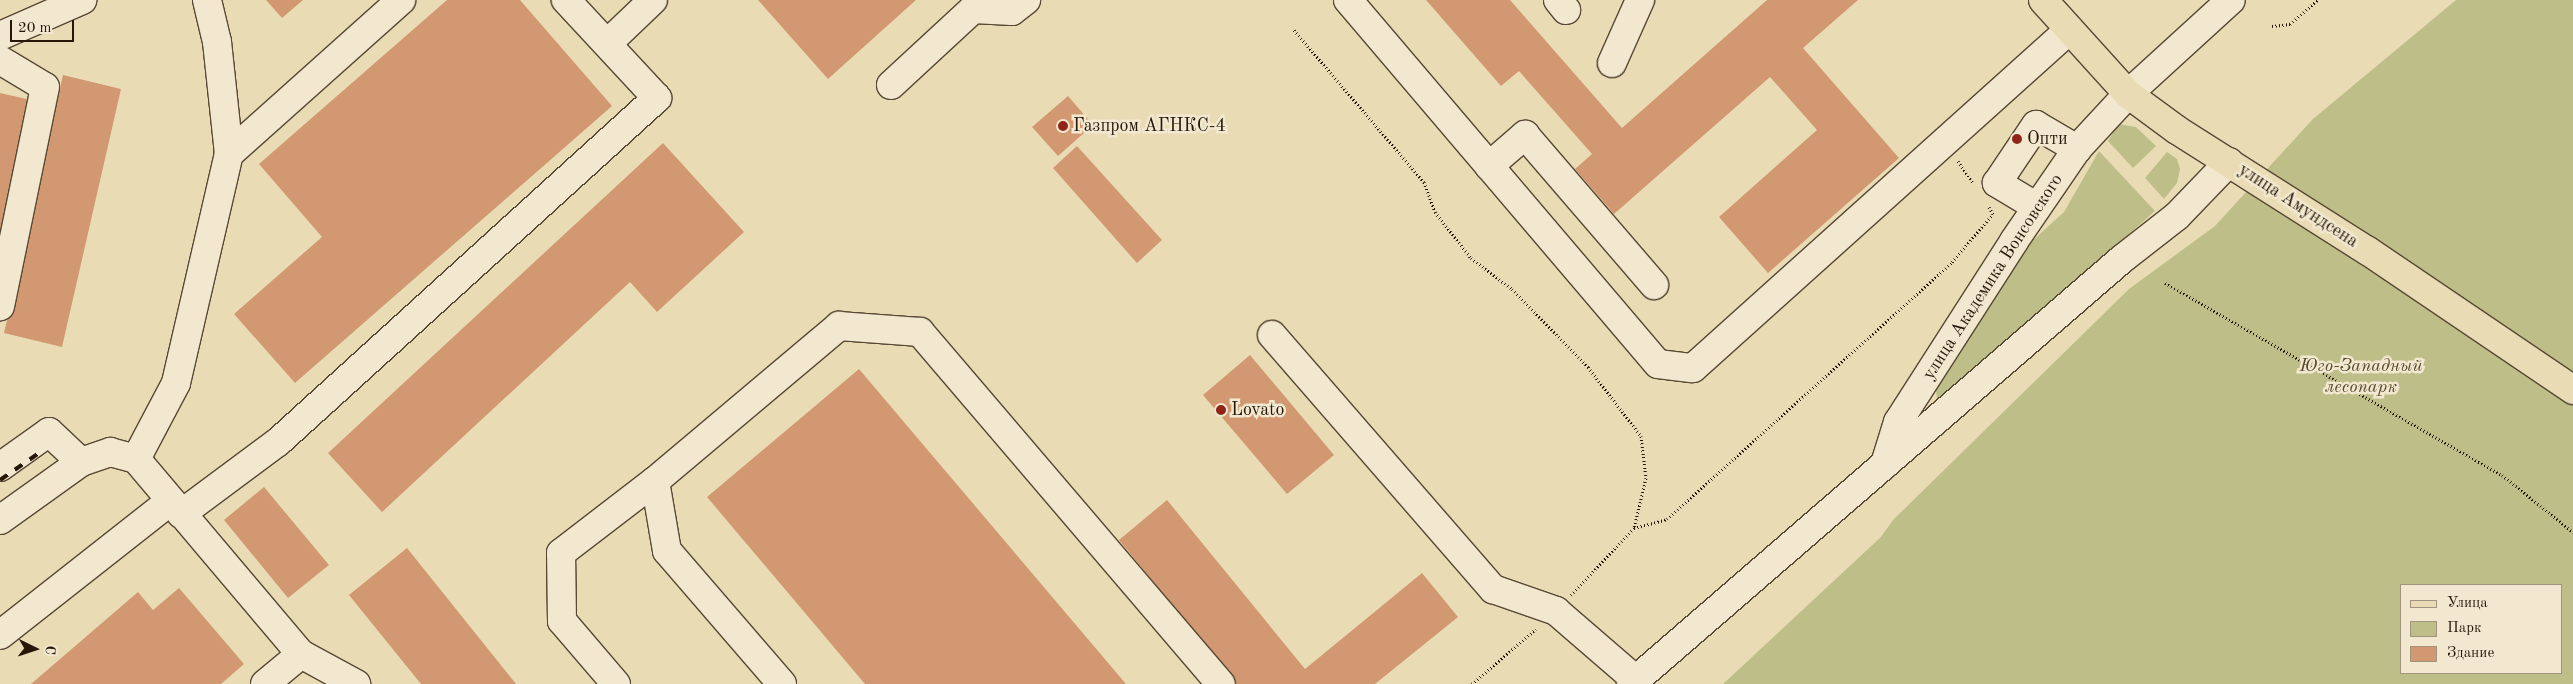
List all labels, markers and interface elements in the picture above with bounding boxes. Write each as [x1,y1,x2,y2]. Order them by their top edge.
scale bar [12,10,76,42]
text: 20 m [18,21,52,36]
place label: Газпром АГНКС-4 [1073,115,1226,137]
marker: Газпром АГНКС-4 [1057,120,1069,132]
place label: Опти [2027,128,2068,150]
marker: Опти [2011,133,2023,145]
street label: улица Амундсена [2234,159,2362,253]
street label: улица Академика Вонсовского [1918,170,2068,384]
park label: Юго-Западный лесопарк [2299,356,2423,398]
place label: Lovato [1231,399,1284,421]
marker: Lovato [1215,404,1227,416]
legend [2400,584,2563,674]
text: Улица [2447,596,2488,611]
text: Парк [2447,621,2482,636]
north arrow [10,624,60,674]
text: С [43,645,57,655]
text: Здание [2447,646,2494,661]

